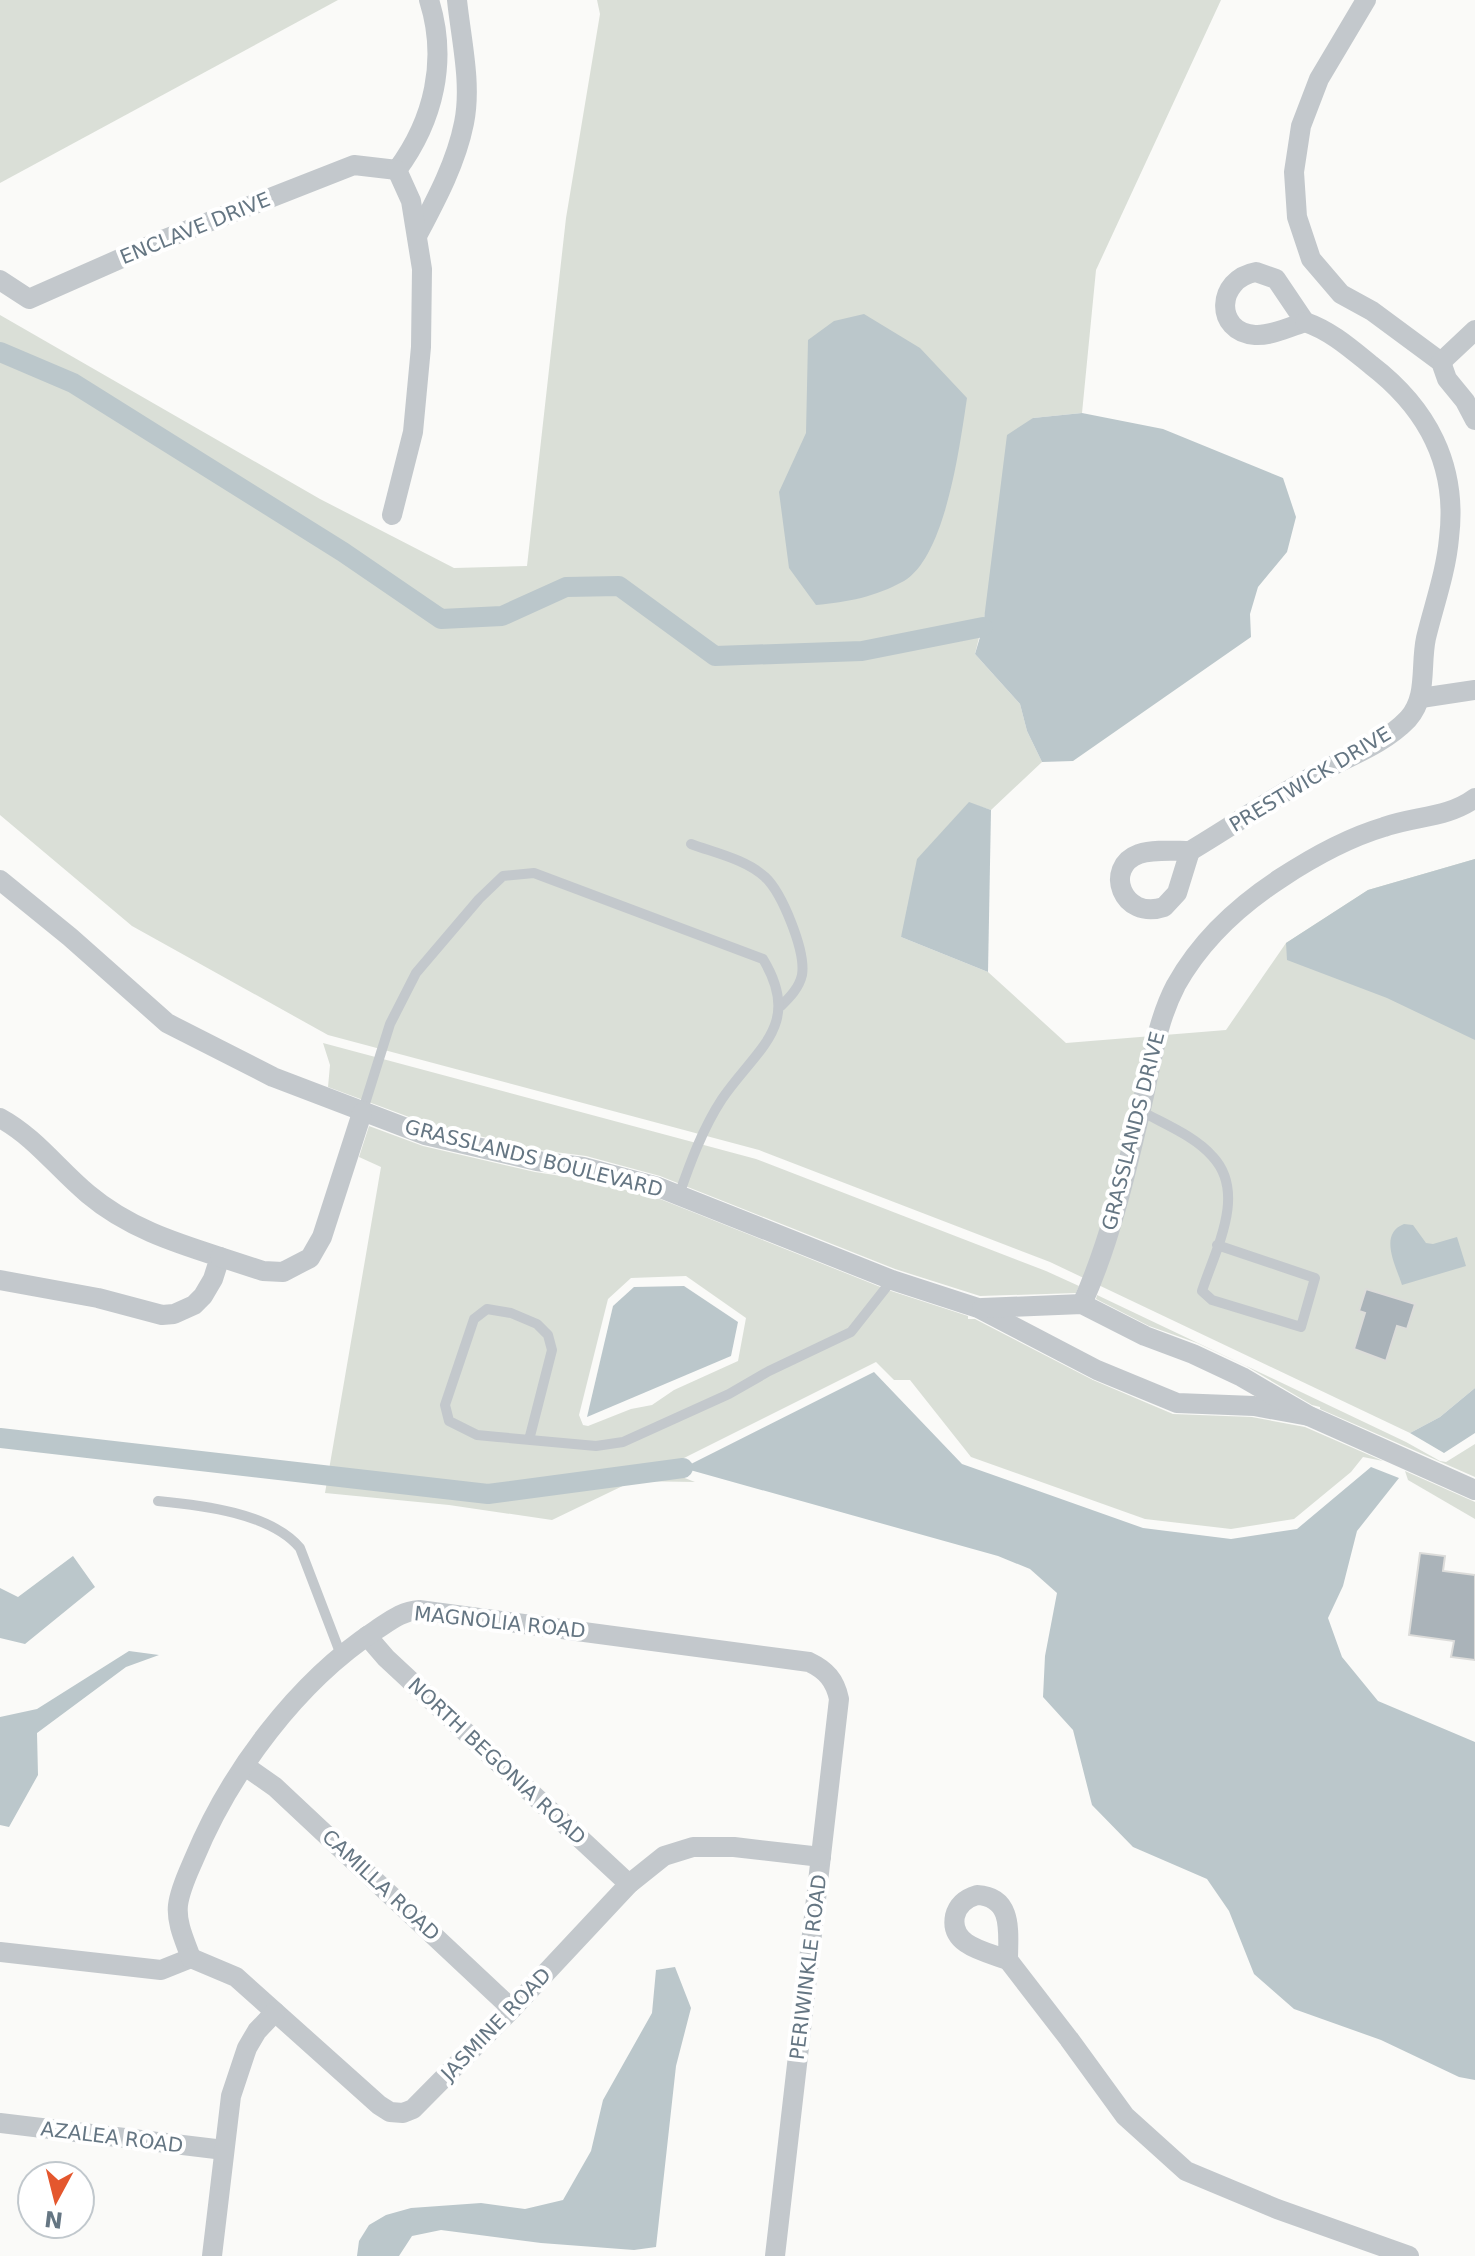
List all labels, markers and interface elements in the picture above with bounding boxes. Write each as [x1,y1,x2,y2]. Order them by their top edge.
street label: ENCLAVE DRIVE [116,187,274,269]
street label: PRESTWICK DRIVE [1225,721,1395,837]
street label: GRASSLANDS DRIVE [1097,1029,1169,1233]
street label: GRASSLANDS BOULEVARD [402,1114,666,1202]
street label: MAGNOLIA ROAD [413,1601,587,1643]
street label: NORTH BEGONIA ROAD [403,1673,591,1849]
street label: CAMILLA ROAD [317,1824,445,1946]
street label: PERIWINKLE ROAD [785,1873,831,2061]
street label: JASMINE ROAD [435,1963,556,2087]
street label: AZALEA ROAD [39,2116,185,2158]
north arrow [16,2160,96,2240]
text: N [43,2206,64,2233]

